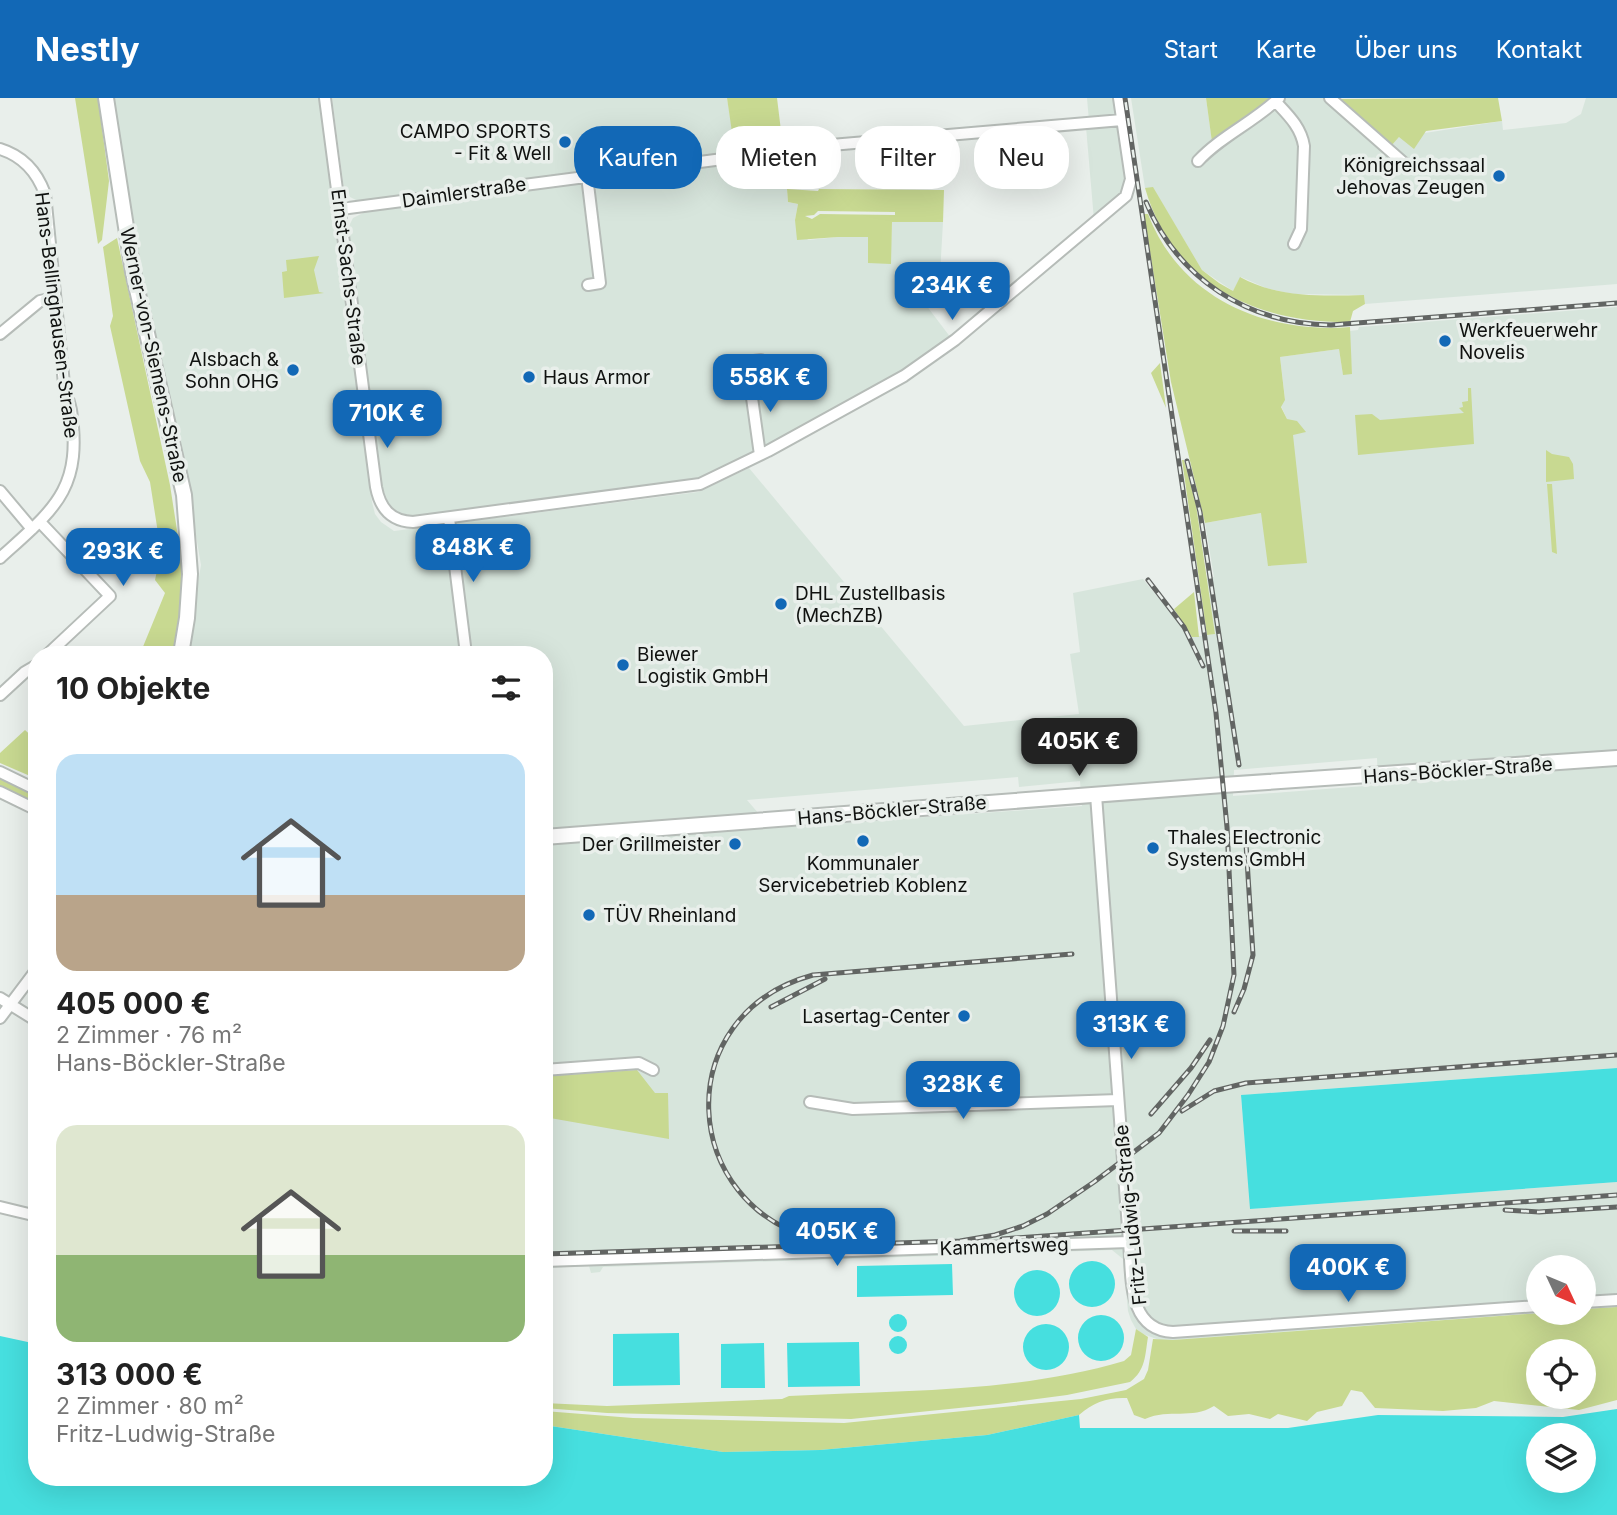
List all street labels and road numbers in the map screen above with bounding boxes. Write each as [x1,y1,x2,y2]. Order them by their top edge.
street label: Daimlerstraße [400,172,528,213]
street label: Ernst-Sachs-Straße [326,188,371,367]
street label: Hans-Bellinghausen-Straße [30,190,83,440]
street label: Werner-von-Siemens-Straße [115,226,192,485]
street label: Hans-Böckler-Straße [1363,752,1553,789]
street label: Hans-Böckler-Straße [797,791,988,830]
street label: Fritz-Ludwig-Straße [1110,1124,1151,1306]
street label: Kammertsweg [939,1233,1069,1260]

